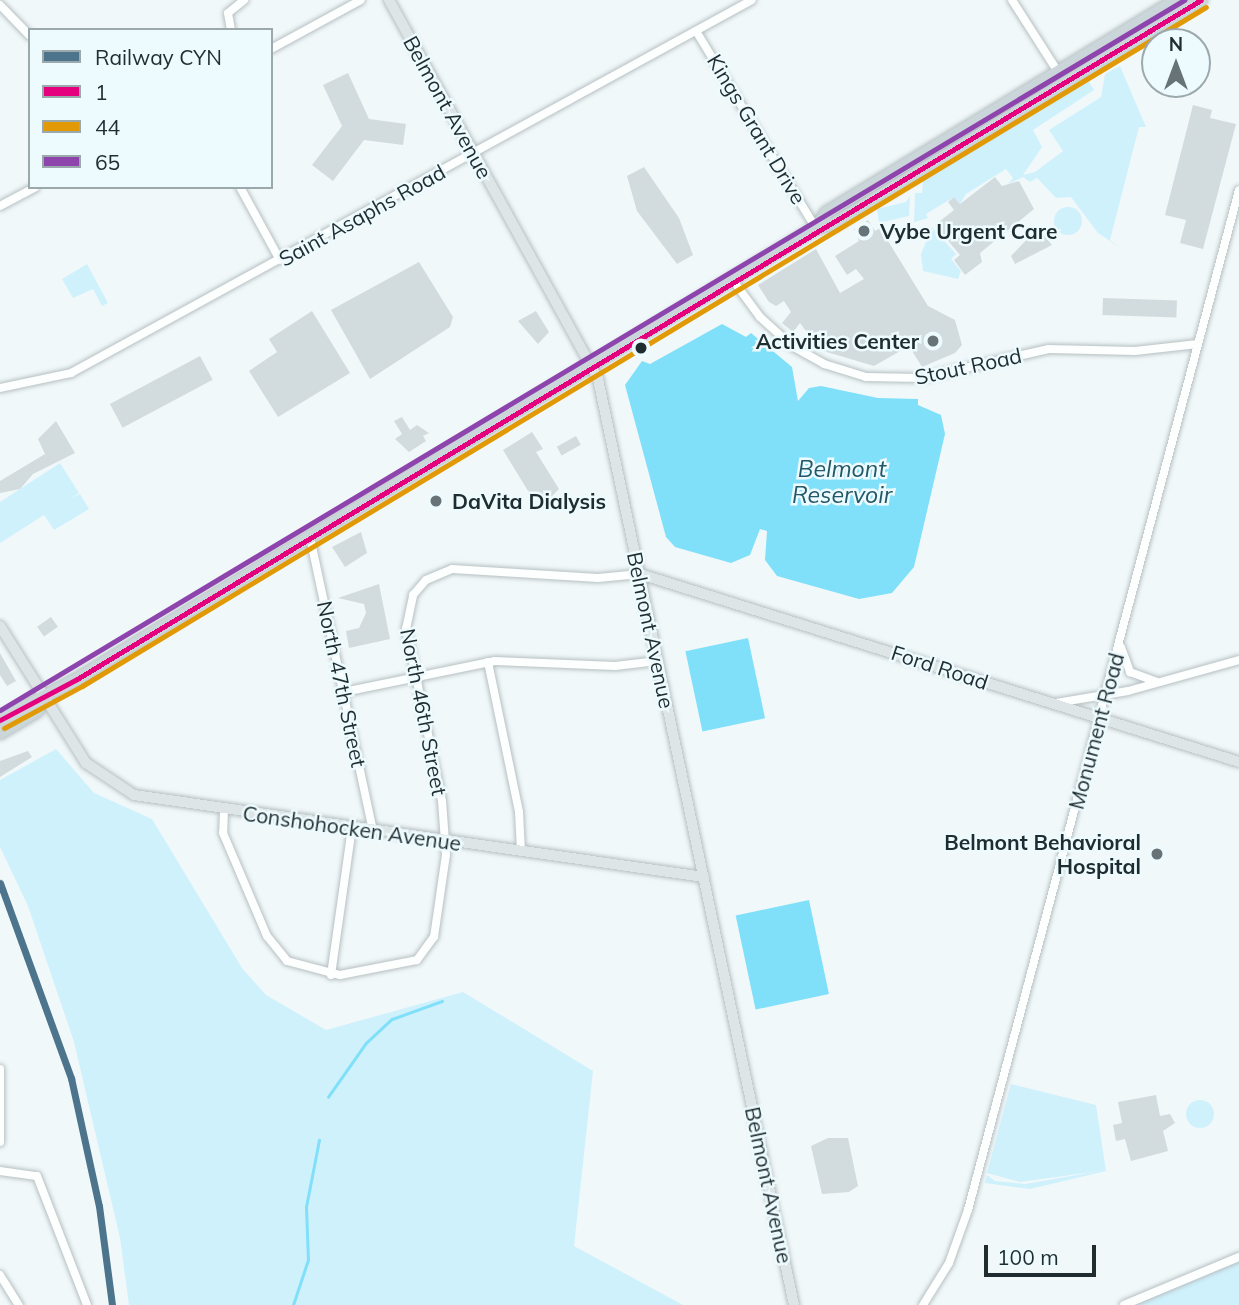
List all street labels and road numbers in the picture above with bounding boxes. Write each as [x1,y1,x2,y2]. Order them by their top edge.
street label: Belmont Avenue [398,31,498,183]
street label: Kings Grant Drive [702,49,812,209]
street label: Saint Asaphs Road [274,159,450,271]
street label: Stout Road [912,342,1024,390]
street label: Belmont Avenue [622,549,680,711]
street label: North 47th Street [312,599,372,769]
street label: North 46th Street [395,626,453,798]
street label: Ford Road [888,639,992,695]
street label: Monument Road [1063,650,1129,812]
street label: Conshohocken Avenue [241,800,463,856]
street label: Belmont Avenue [740,1104,798,1266]

